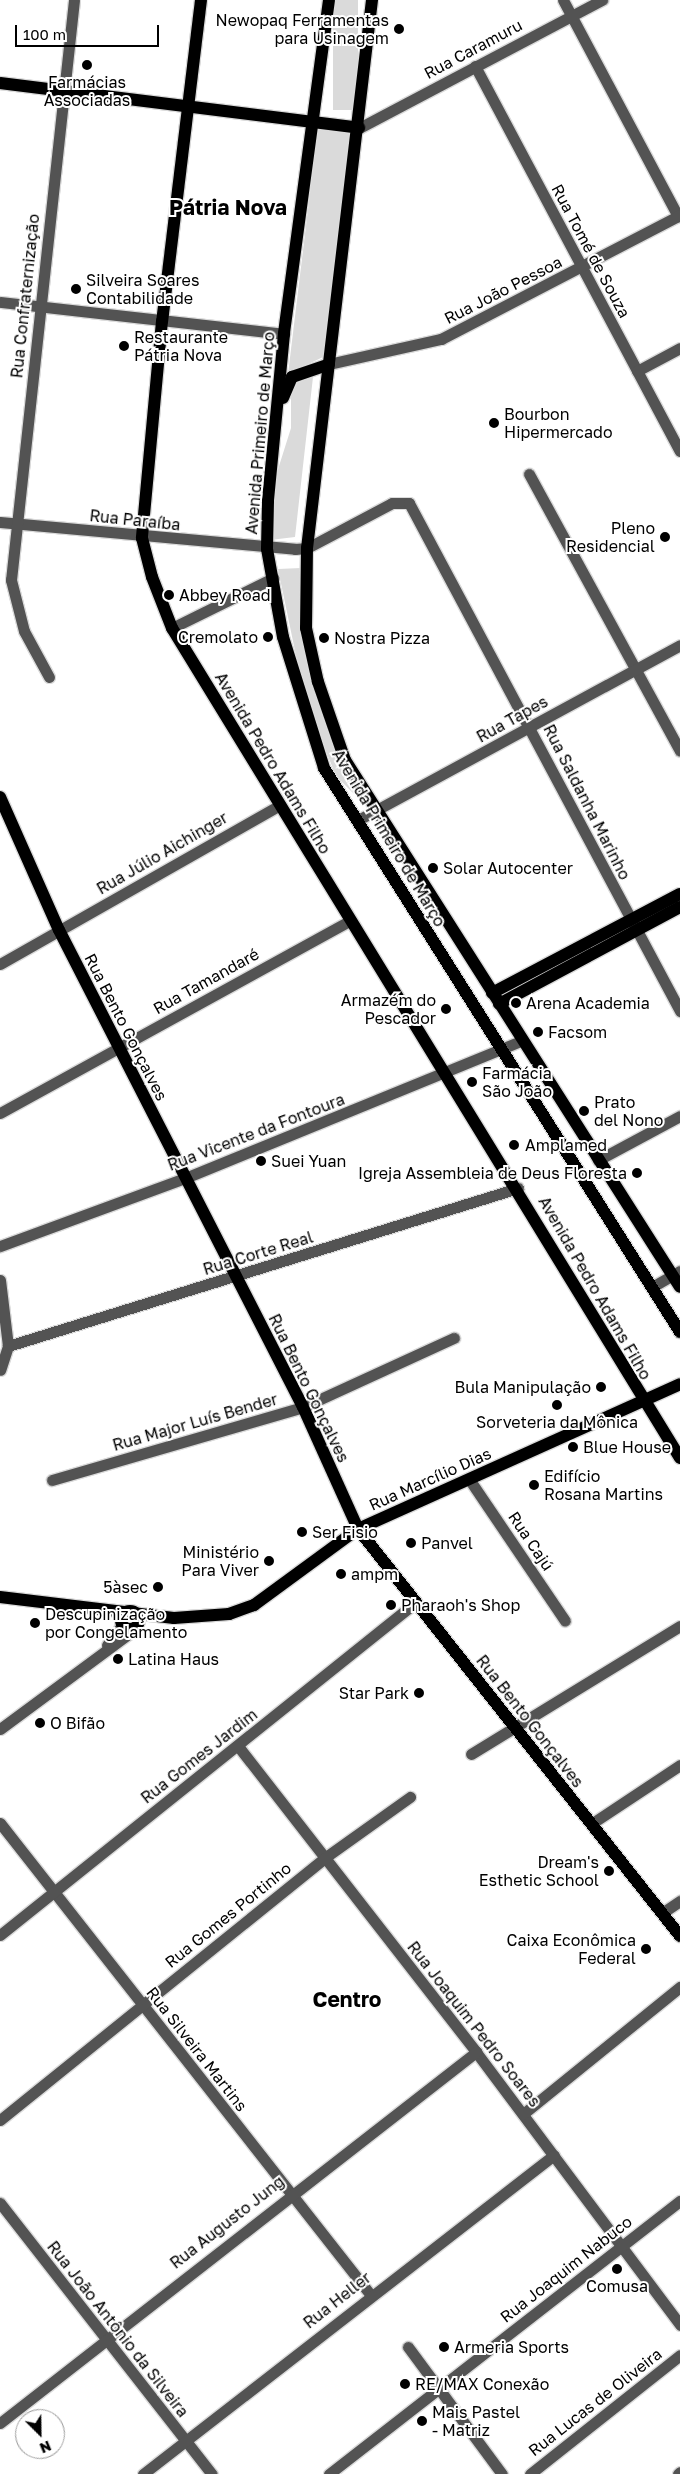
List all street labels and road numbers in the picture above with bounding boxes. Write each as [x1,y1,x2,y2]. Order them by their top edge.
street label: Rua Caramuru [421,15,525,83]
street label: Rua Tomé de Souza [548,181,634,321]
street label: Rua Confraternização [7,213,43,379]
street label: Rua João Pessoa [441,252,565,328]
street label: Avenida Primeiro de Março [242,331,278,535]
street label: Rua Paraíba [89,506,181,534]
street label: Avenida Pedro Adams Filho [211,669,335,857]
street label: Rua Tapes [473,692,551,746]
street label: Rua Saldanha Marinho [539,721,635,883]
street label: Avenida Primeiro de Março [328,746,450,930]
street label: Rua Júlio Aichinger [93,808,231,898]
street label: Rua Tamandaré [150,944,262,1018]
street label: Rua Bento Gonçalves [81,950,171,1104]
street label: Rua Vicente da Fontoura [165,1089,347,1175]
street label: Avenida Pedro Adams Filho [535,1193,655,1383]
street label: Rua Corte Real [201,1227,315,1279]
street label: Rua Bento Gonçalves [265,1311,353,1465]
street label: Rua Major Luís Bender [110,1389,280,1455]
street label: Rua Marcílio Dias [366,1443,494,1515]
street label: Rua Cajú [504,1508,558,1574]
street label: Rua Bento Gonçalves [472,1651,588,1791]
street label: Rua Gomes Jardim [137,1705,261,1807]
street label: Rua Gomes Portinho [161,1858,295,1972]
street label: Rua Joaquim Pedro Soares [403,1937,545,2111]
street label: Rua Silveira Martins [143,1983,251,2115]
street label: Rua Augusto Jung [166,2171,288,2273]
street label: Rua Joaquim Nabuco [496,2212,636,2326]
street label: Rua João Antônio da Silveira [43,2237,193,2421]
street label: Rua Heller [299,2268,375,2332]
street label: Rua Lucas de Oliveira [525,2344,665,2460]

